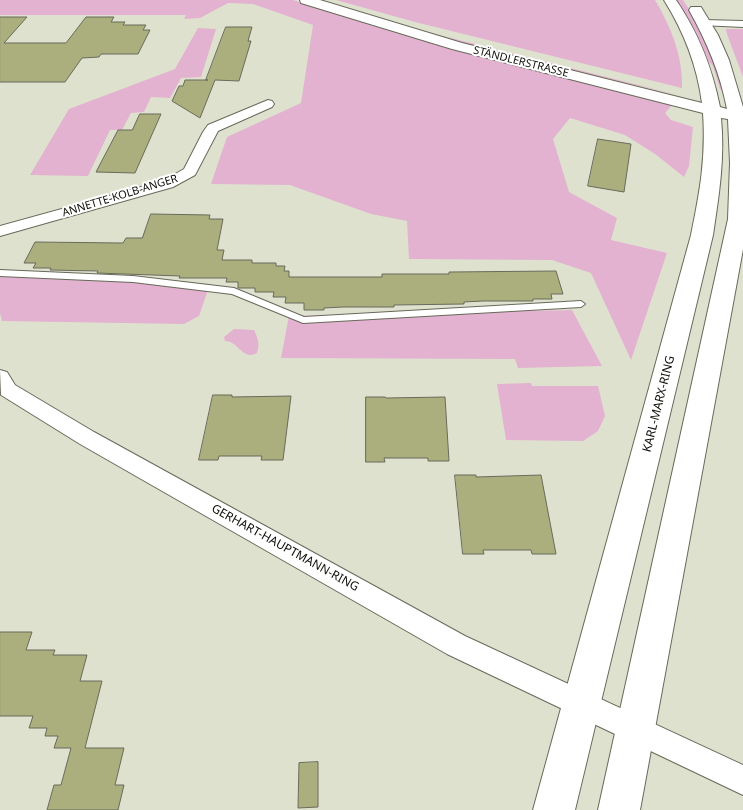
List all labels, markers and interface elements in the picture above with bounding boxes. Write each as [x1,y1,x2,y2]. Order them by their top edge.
street label: STÄNDLERSTRASSE [472,44,570,80]
street label: ANNETTE-KOLB-ANGER [61,172,179,220]
street label: KARL-MARX-RING [640,354,678,454]
street label: GERHART-HAUPTMANN-RING [209,501,361,595]

